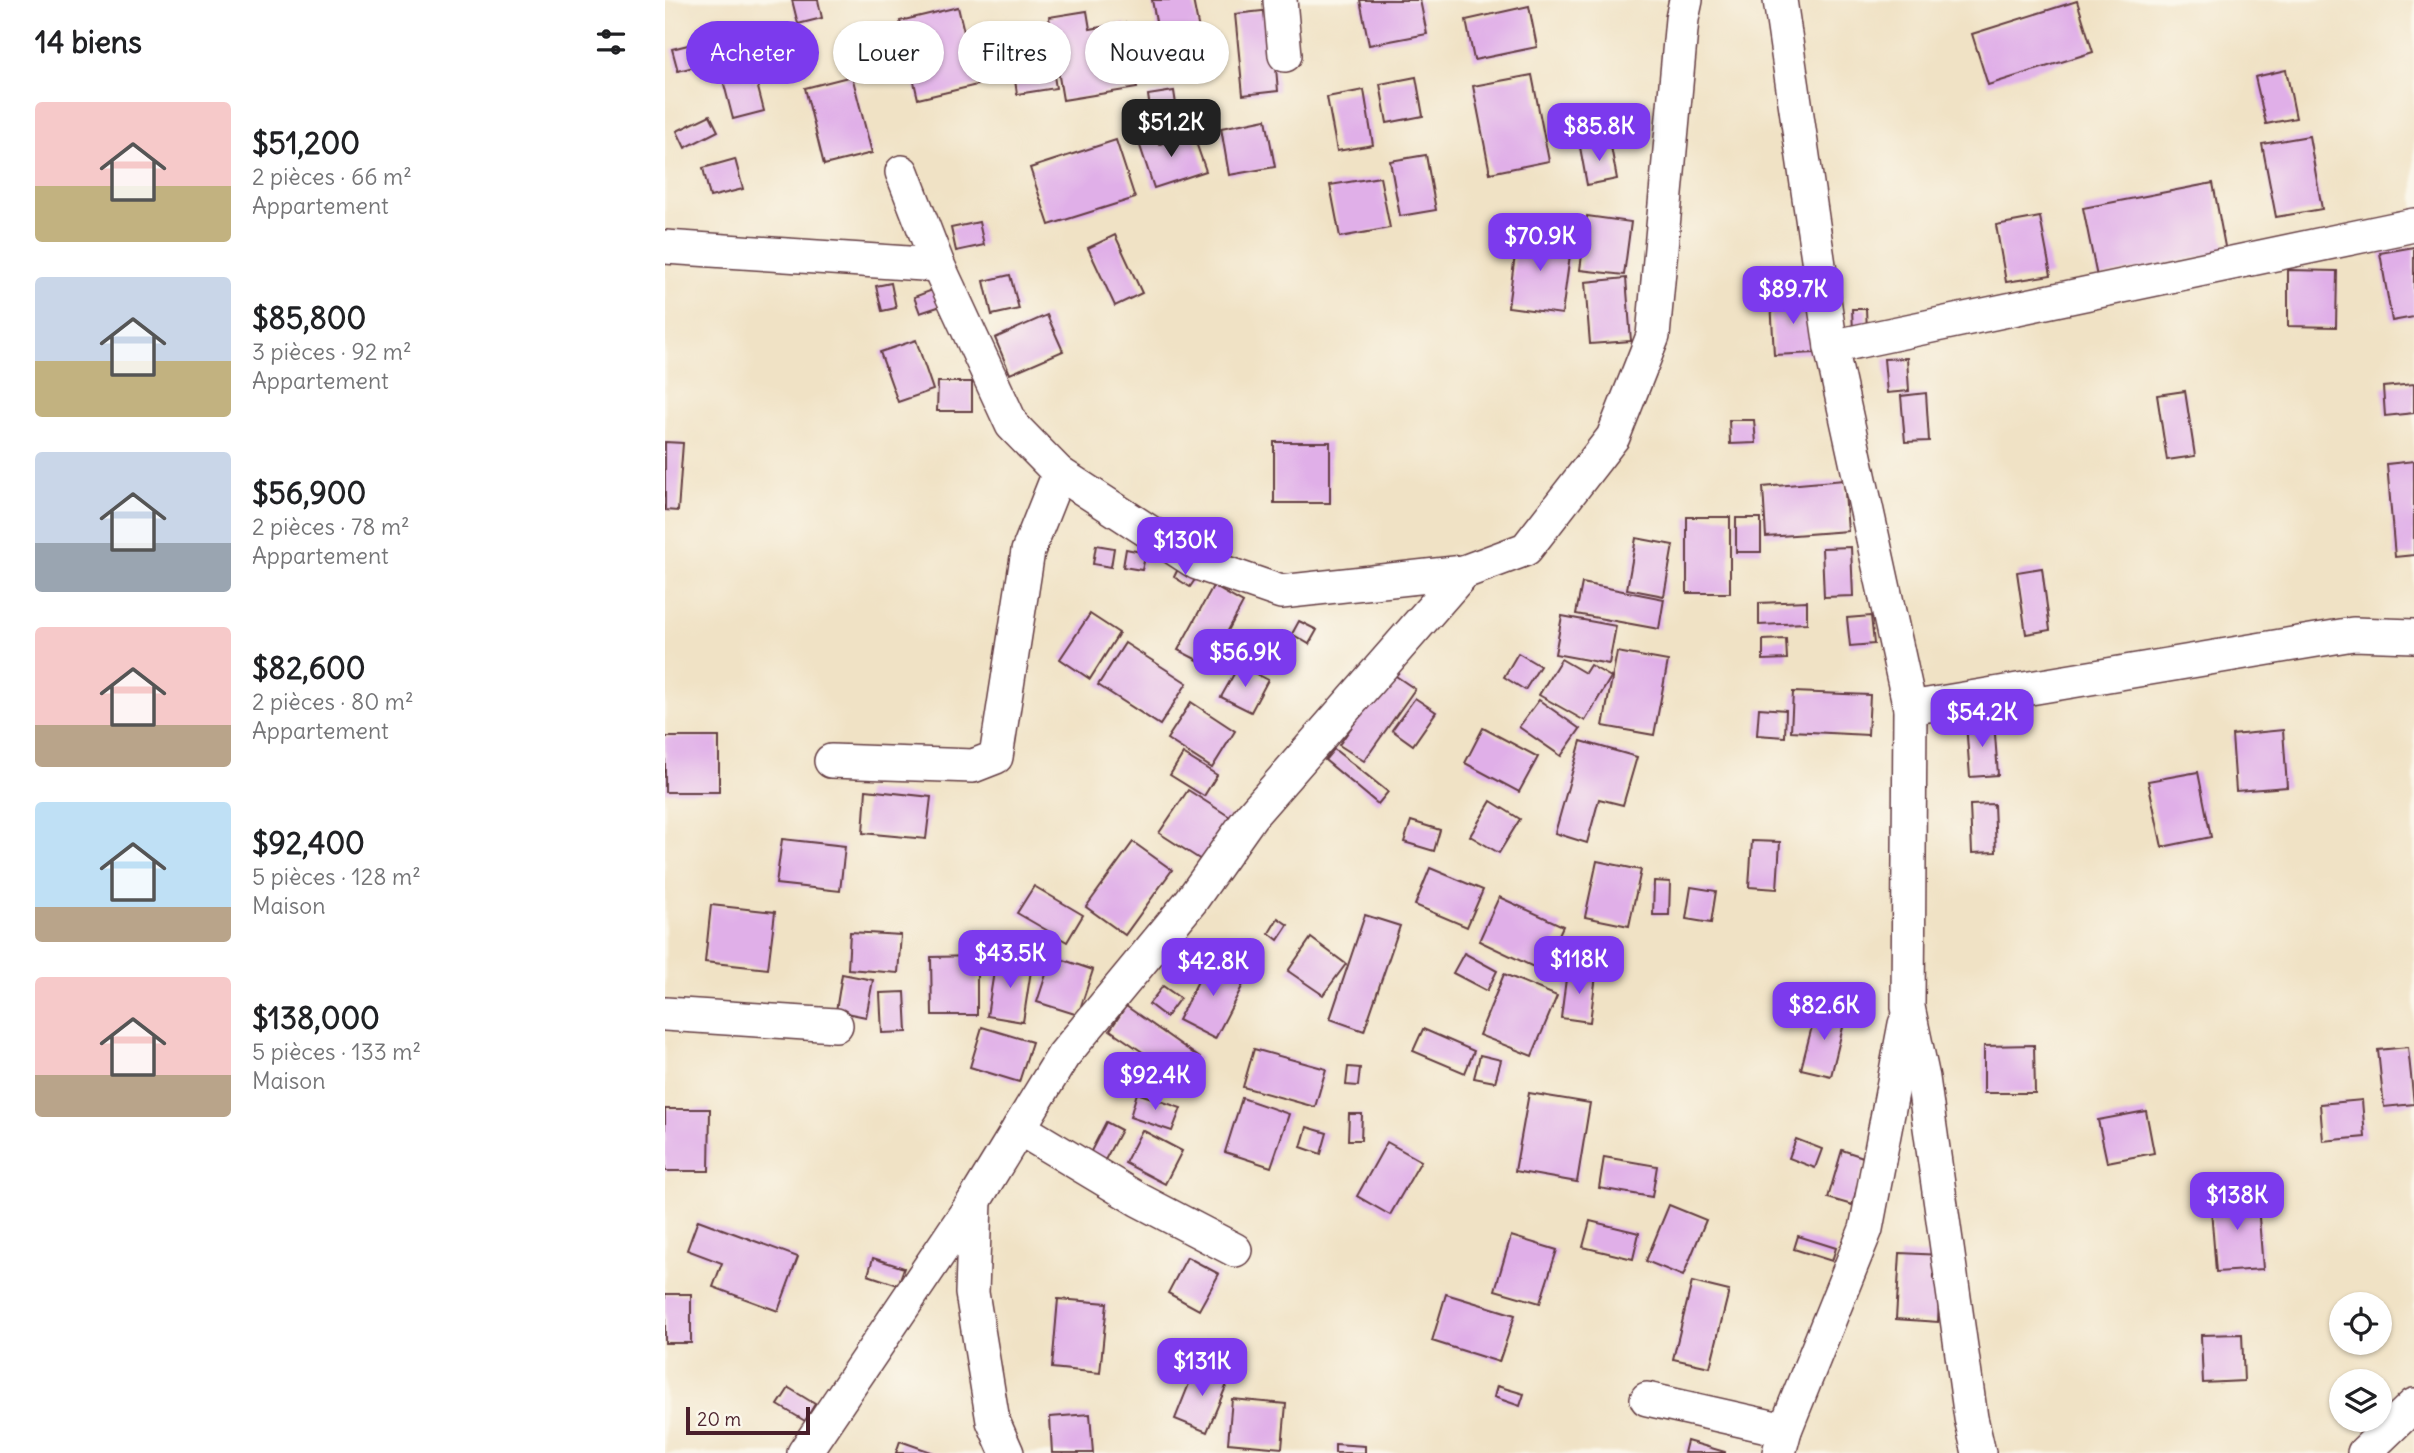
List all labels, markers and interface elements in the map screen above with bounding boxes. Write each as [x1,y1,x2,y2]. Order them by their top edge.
chip: Acheter [686,21,819,84]
chip: Louer [833,21,944,84]
chip: Filtres [958,21,1071,84]
chip: Nouveau [1085,21,1229,84]
text: 14 biens [35,23,142,61]
icon: filters [592,23,630,61]
pin: $51.2K [1114,100,1228,159]
pin: $85.8K [1542,104,1656,163]
text: $51.2K [1138,107,1204,136]
text: $85.8K [1563,111,1635,140]
text: $51,200 [252,124,360,162]
icon: home [91,130,175,214]
text: 2 pièces · 66 m² [252,162,412,191]
text: Appartement [252,191,389,220]
pin: $70.9K [1483,214,1597,273]
text: $70.9K [1504,221,1576,250]
pin: $89.7K [1736,266,1850,326]
text: $89.7K [1759,274,1827,303]
text: $85,800 [252,299,366,337]
icon: home [91,305,175,389]
text: 3 pièces · 92 m² [252,337,411,366]
text: Appartement [252,366,389,395]
text: $56,900 [252,474,366,512]
icon: home [91,480,175,564]
text: 2 pièces · 78 m² [252,512,410,541]
pin: $130K [1136,518,1234,577]
text: $130K [1153,525,1217,554]
text: Appartement [252,541,389,570]
pin: $56.9K [1188,630,1302,689]
text: $56.9K [1209,637,1281,666]
text: $82,600 [252,649,365,687]
icon: home [91,655,175,739]
text: 2 pièces · 80 m² [252,687,414,716]
pin: $54.2K [1925,690,2039,749]
text: $54.2K [1947,697,2017,726]
text: Appartement [252,716,389,745]
text: $92,400 [252,824,365,862]
icon: home [91,830,175,914]
text: 5 pièces · 128 m² [252,862,421,891]
text: Maison [252,891,326,920]
pin: $43.5K [953,930,1067,990]
pin: $118K [1530,936,1628,996]
text: $43.5K [974,938,1046,967]
pin: $42.8K [1156,939,1270,998]
text: $118K [1550,944,1608,973]
text: $42.8K [1178,946,1248,975]
pin: $82.6K [1767,982,1881,1042]
text: $82.6K [1789,990,1859,1019]
text: $138,000 [252,999,380,1037]
icon: home [91,1005,175,1089]
text: 5 pièces · 133 m² [252,1037,421,1066]
pin: $92.4K [1098,1052,1212,1112]
text: $92.4K [1120,1060,1190,1089]
text: Maison [252,1066,326,1095]
pin: $138K [2188,1172,2286,1232]
text: $138K [2206,1180,2268,1209]
map controls [2329,1292,2392,1432]
button: locate [2329,1292,2392,1355]
pin: $131K [1153,1338,1251,1398]
text: $131K [1173,1346,1231,1375]
button: layers [2329,1369,2392,1432]
scale bar [686,1404,810,1436]
text: 20 m [697,1407,741,1431]

